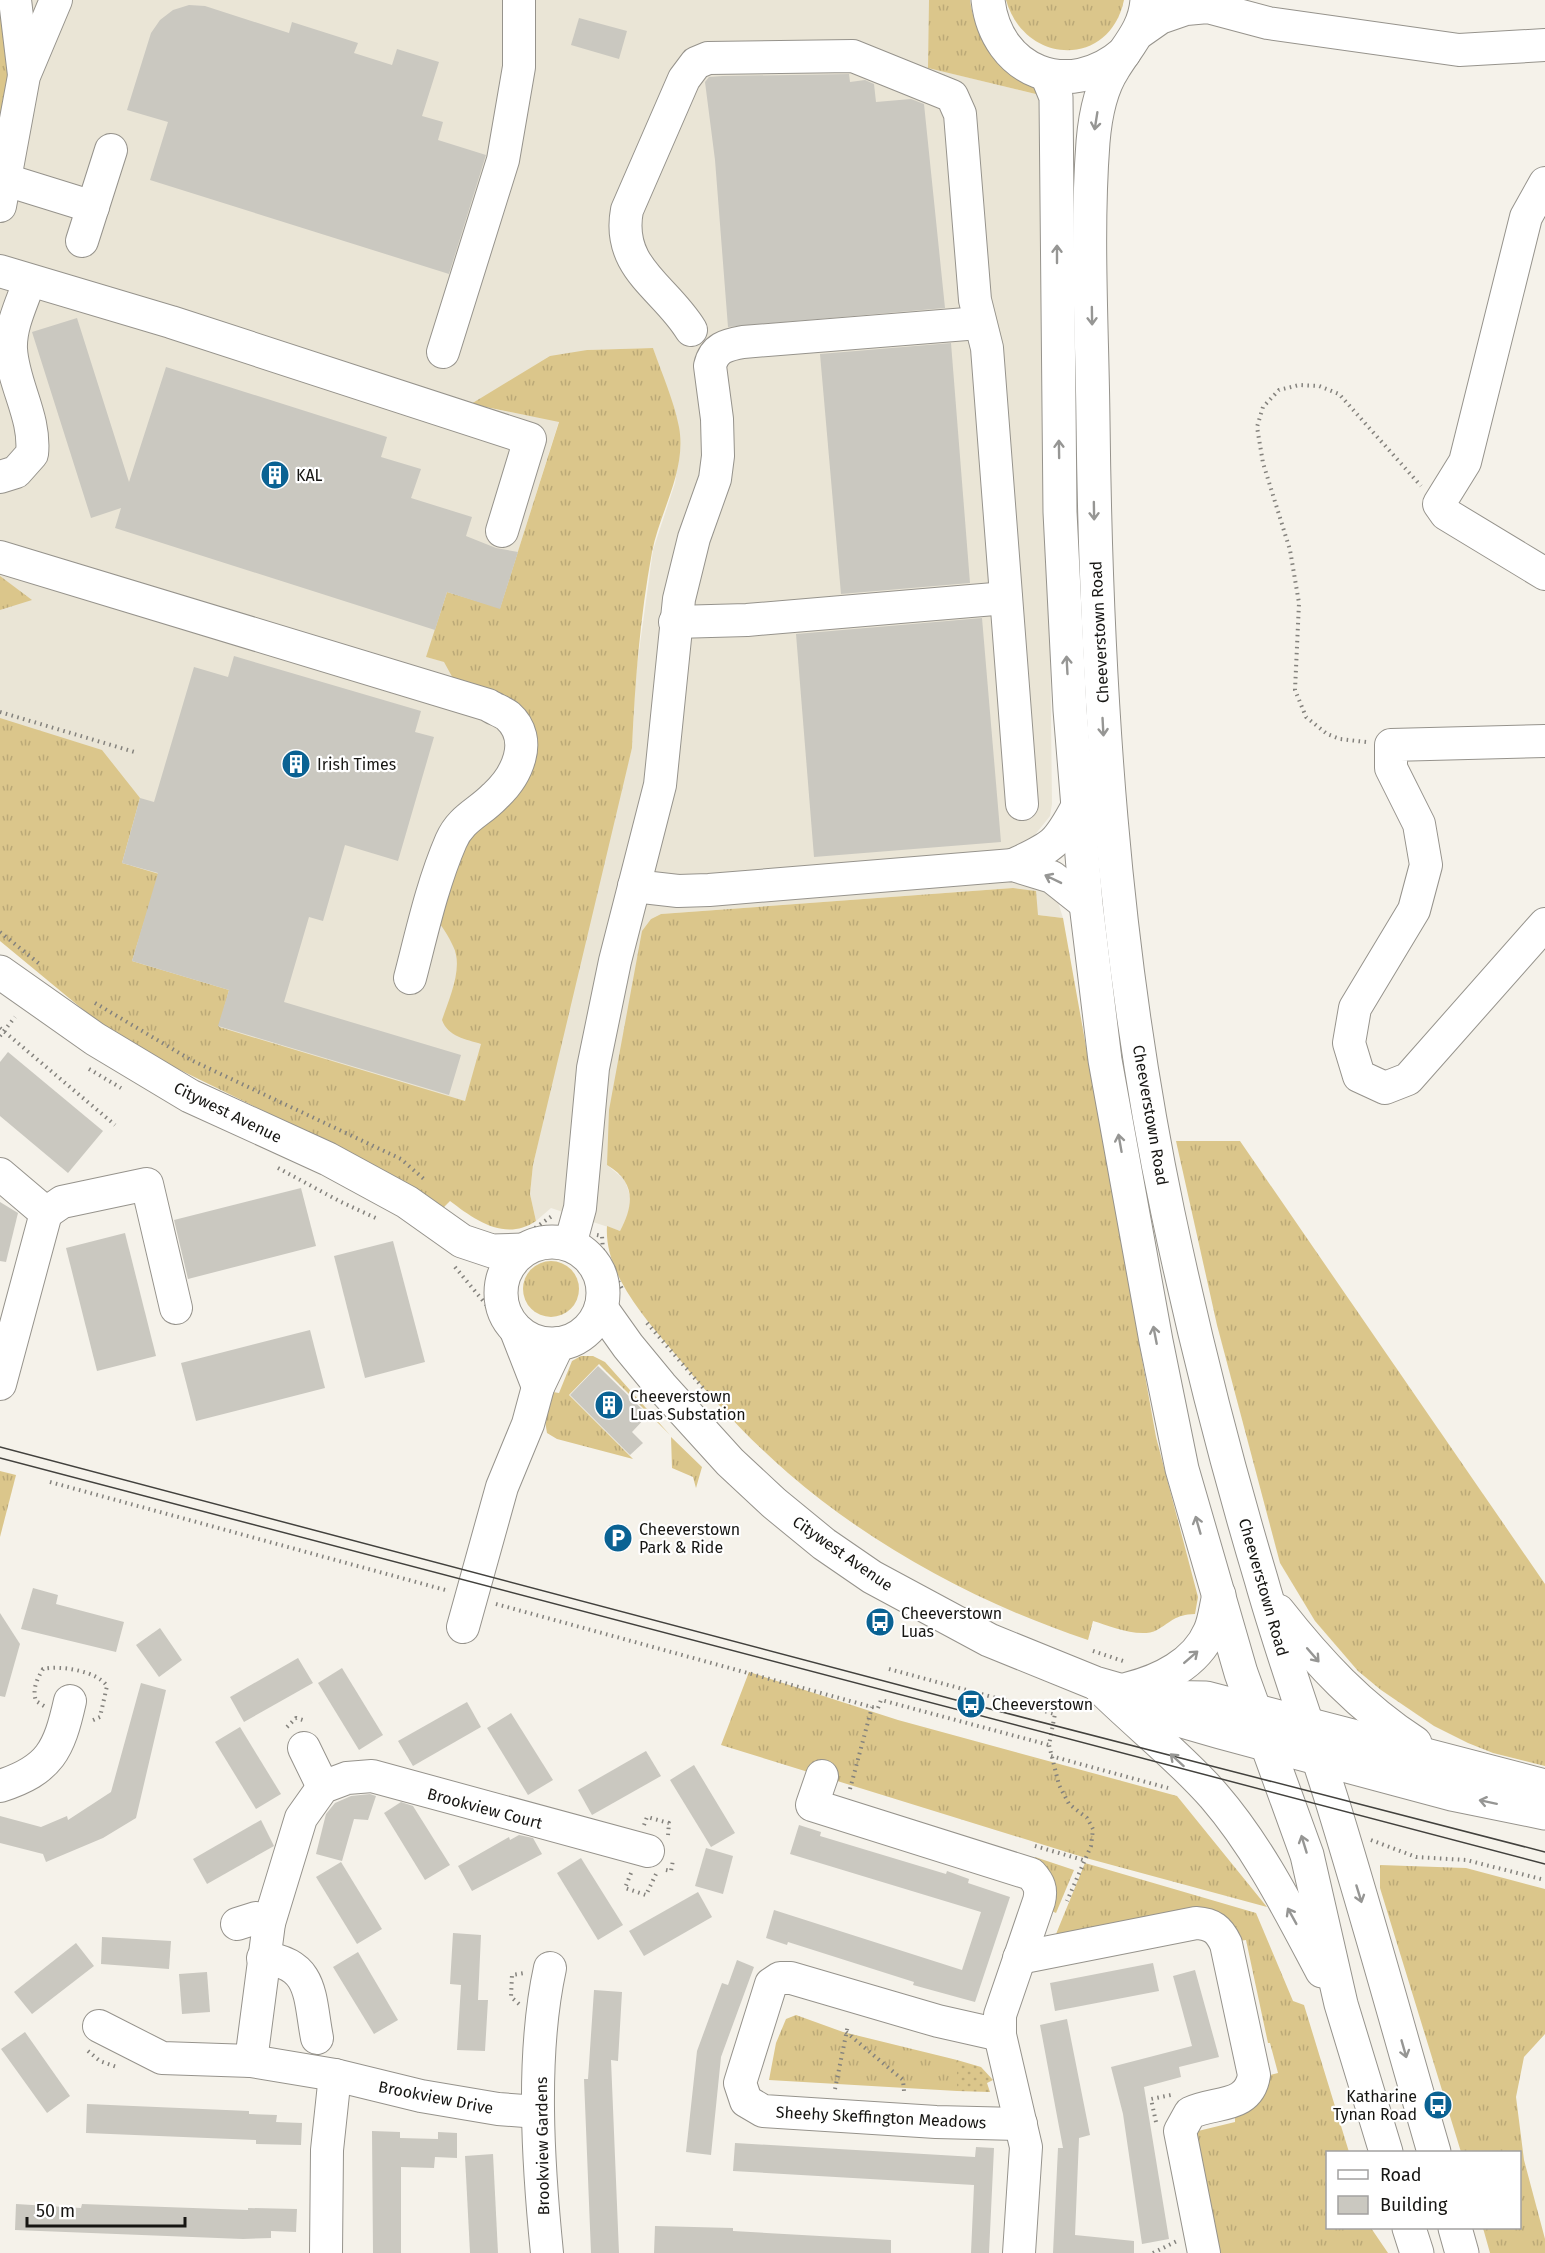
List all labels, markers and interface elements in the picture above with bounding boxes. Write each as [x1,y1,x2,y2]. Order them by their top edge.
one-way arrow [1091,111,1102,131]
one-way arrow [1051,244,1063,264]
one-way arrow [1086,306,1098,326]
one-way arrow [1053,439,1065,459]
building icon: KAL [259,459,291,491]
place label: KAL [296,466,323,485]
one-way arrow [1089,501,1100,521]
street label: Cheeverstown Road [1086,560,1113,704]
one-way arrow [1062,655,1073,675]
one-way arrow [1098,716,1109,736]
building icon: Irish Times [280,748,312,780]
place label: Irish Times [317,755,396,774]
one-way arrow [1044,873,1062,884]
street label: Cheeverstown Road [1129,1043,1172,1187]
street label: Citywest Avenue [171,1078,285,1147]
one-way arrow [1114,1133,1125,1153]
one-way arrow [1149,1325,1160,1345]
place label: Cheeverstown Luas Substation [630,1387,746,1424]
building icon: Cheeverstown Luas Substation [593,1389,625,1421]
street label: Citywest Avenue [789,1512,896,1595]
one-way arrow [1192,1516,1203,1535]
street label: Cheeverstown Road [1235,1516,1292,1658]
place label: Cheeverstown Park & Ride [639,1520,740,1557]
parking icon: Cheeverstown Park & Ride [602,1522,634,1554]
place label: Cheeverstown Luas [901,1604,1002,1641]
bus stop icon: Cheeverstown Luas [864,1606,896,1638]
one-way arrow [1306,1647,1320,1662]
one-way arrow [1183,1650,1198,1664]
bus stop icon: Cheeverstown [955,1688,987,1720]
place label: Cheeverstown [992,1695,1093,1714]
one-way arrow [1169,1753,1184,1767]
street label: Brookview Court [425,1784,545,1833]
one-way arrow [1478,1795,1497,1807]
one-way arrow [1298,1835,1309,1854]
one-way arrow [1354,1884,1365,1903]
one-way arrow [1286,1907,1297,1925]
one-way arrow [1399,2039,1411,2058]
street label: Brookview Gardens [532,2076,553,2216]
street label: Brookview Drive [377,2077,495,2118]
place label: Katharine Tynan Road [1333,2087,1417,2124]
bus stop icon: Katharine Tynan Road [1422,2089,1454,2121]
street label: Sheehy Skeffington Meadows [775,2102,987,2133]
legend [1326,2151,1521,2229]
text: Road [1380,2164,1422,2186]
scale bar [27,2190,184,2228]
text: Building [1380,2194,1448,2216]
text: 50 m [36,2200,75,2222]

